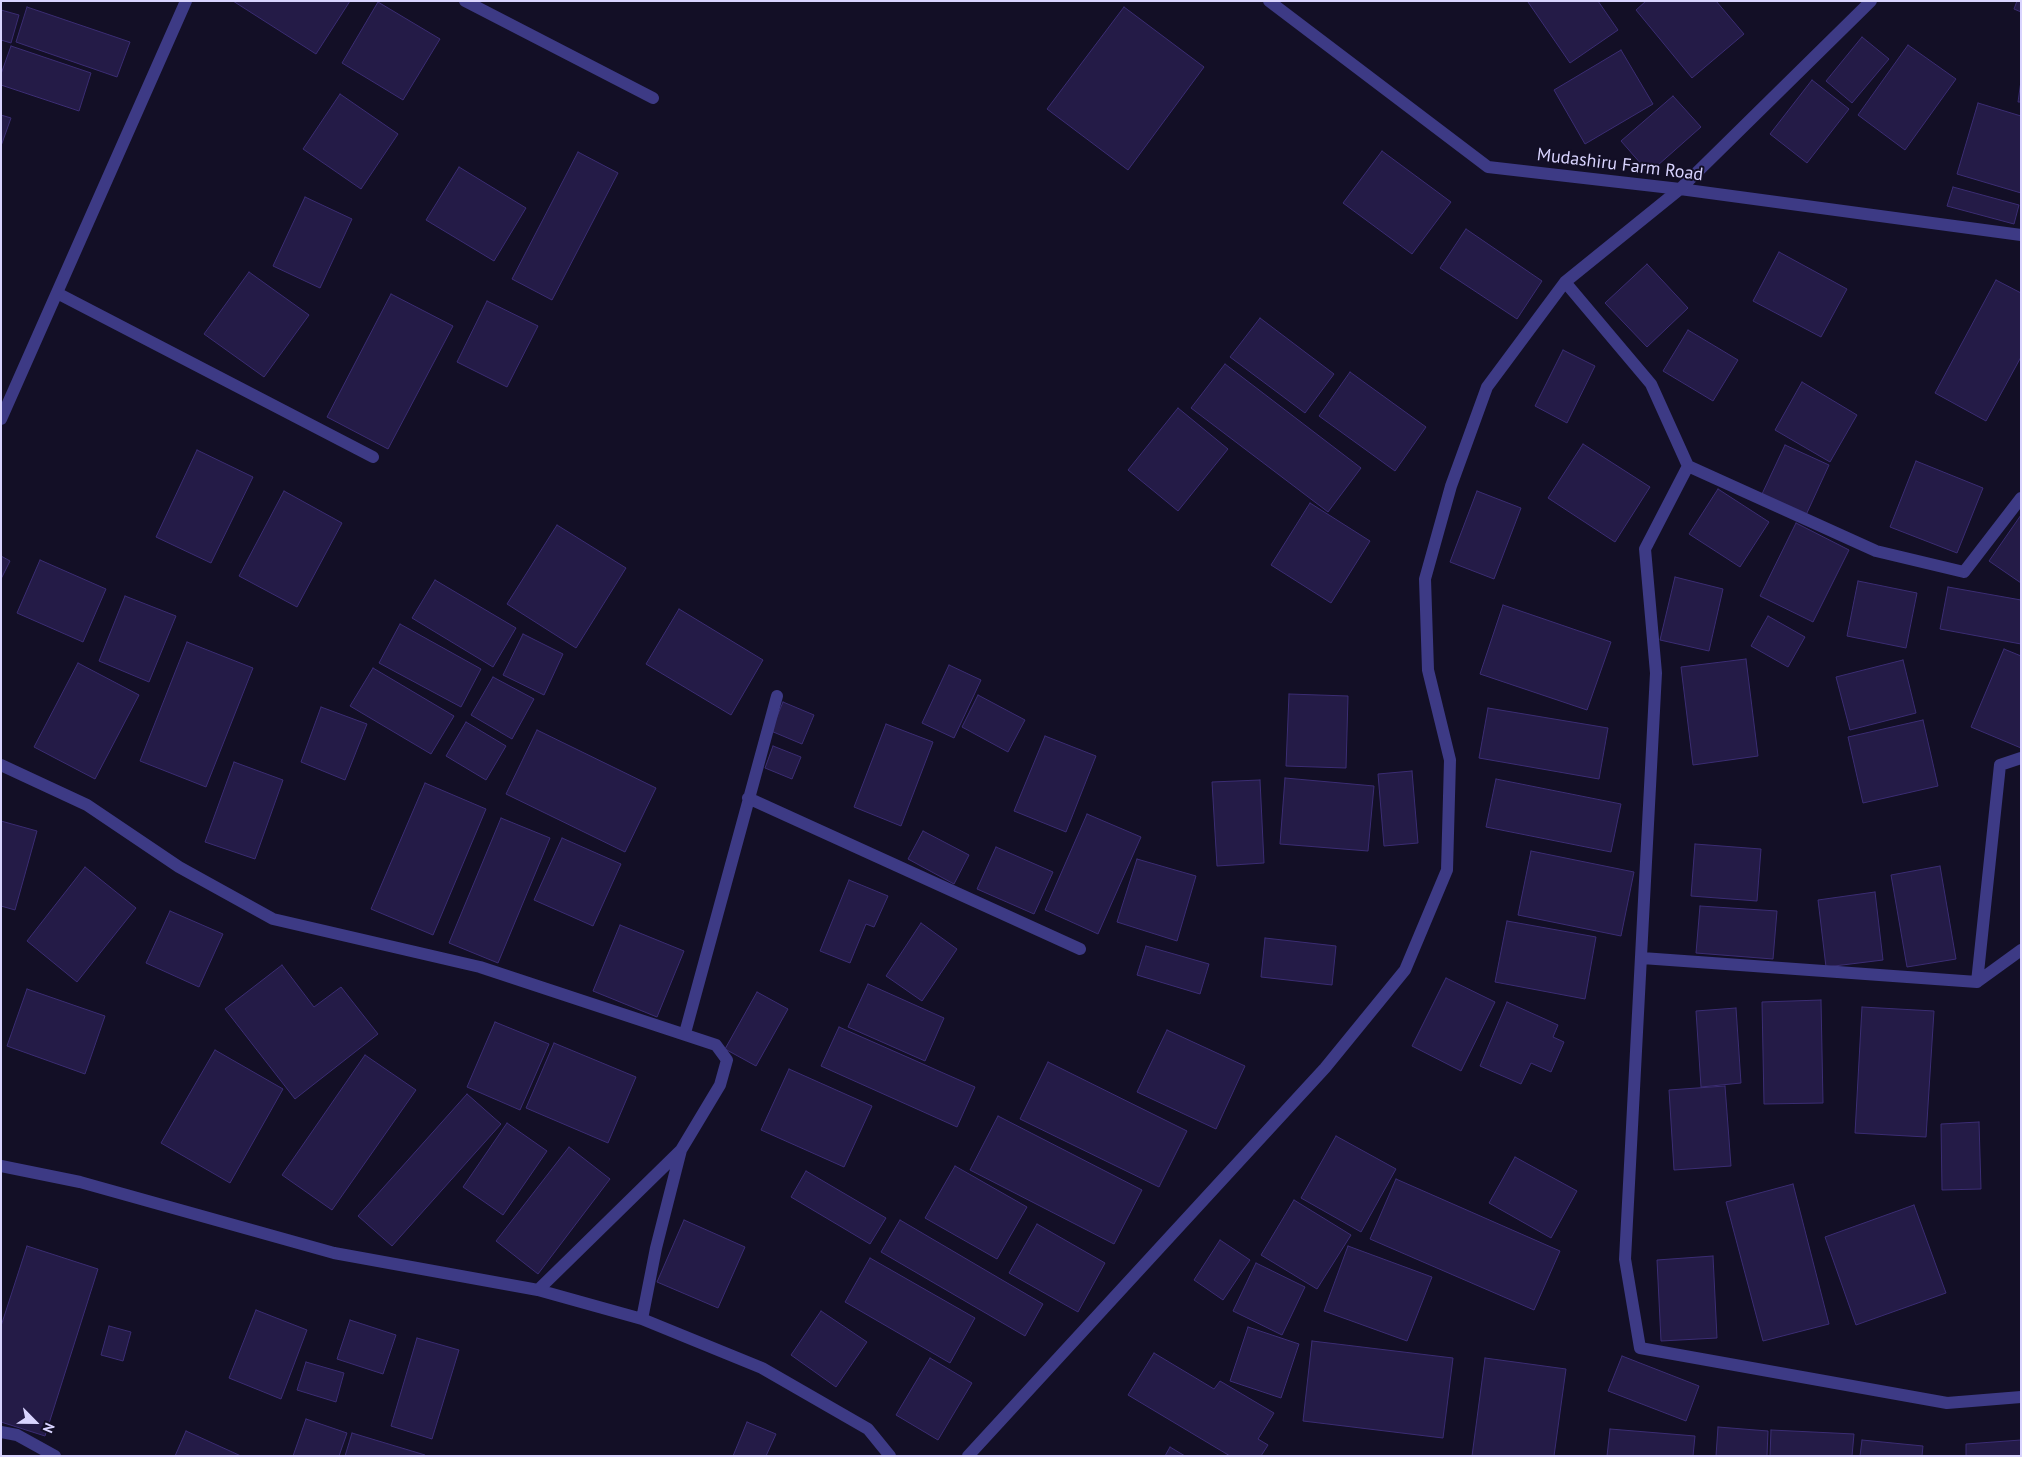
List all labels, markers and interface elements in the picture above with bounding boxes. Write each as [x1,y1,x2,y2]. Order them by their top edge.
street label: Mudashiru Farm Road [1536,144,1704,186]
north arrow [10,1397,60,1447]
text: N [39,1420,59,1436]

